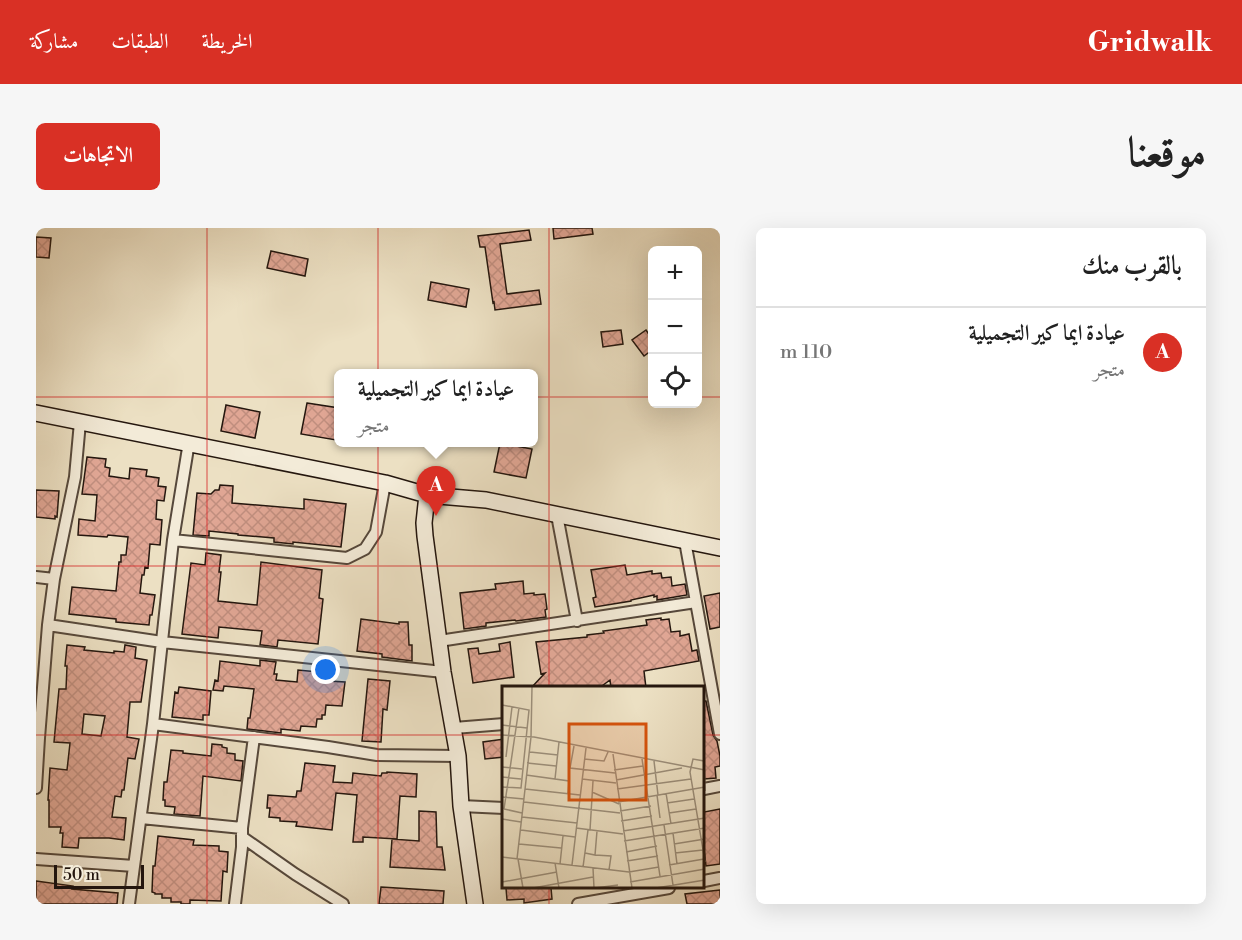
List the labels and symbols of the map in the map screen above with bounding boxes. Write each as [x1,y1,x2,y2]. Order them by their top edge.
pin: A [416,466,456,516]
your location [311,655,340,684]
inset map [502,686,705,889]
scale bar [54,862,144,890]

